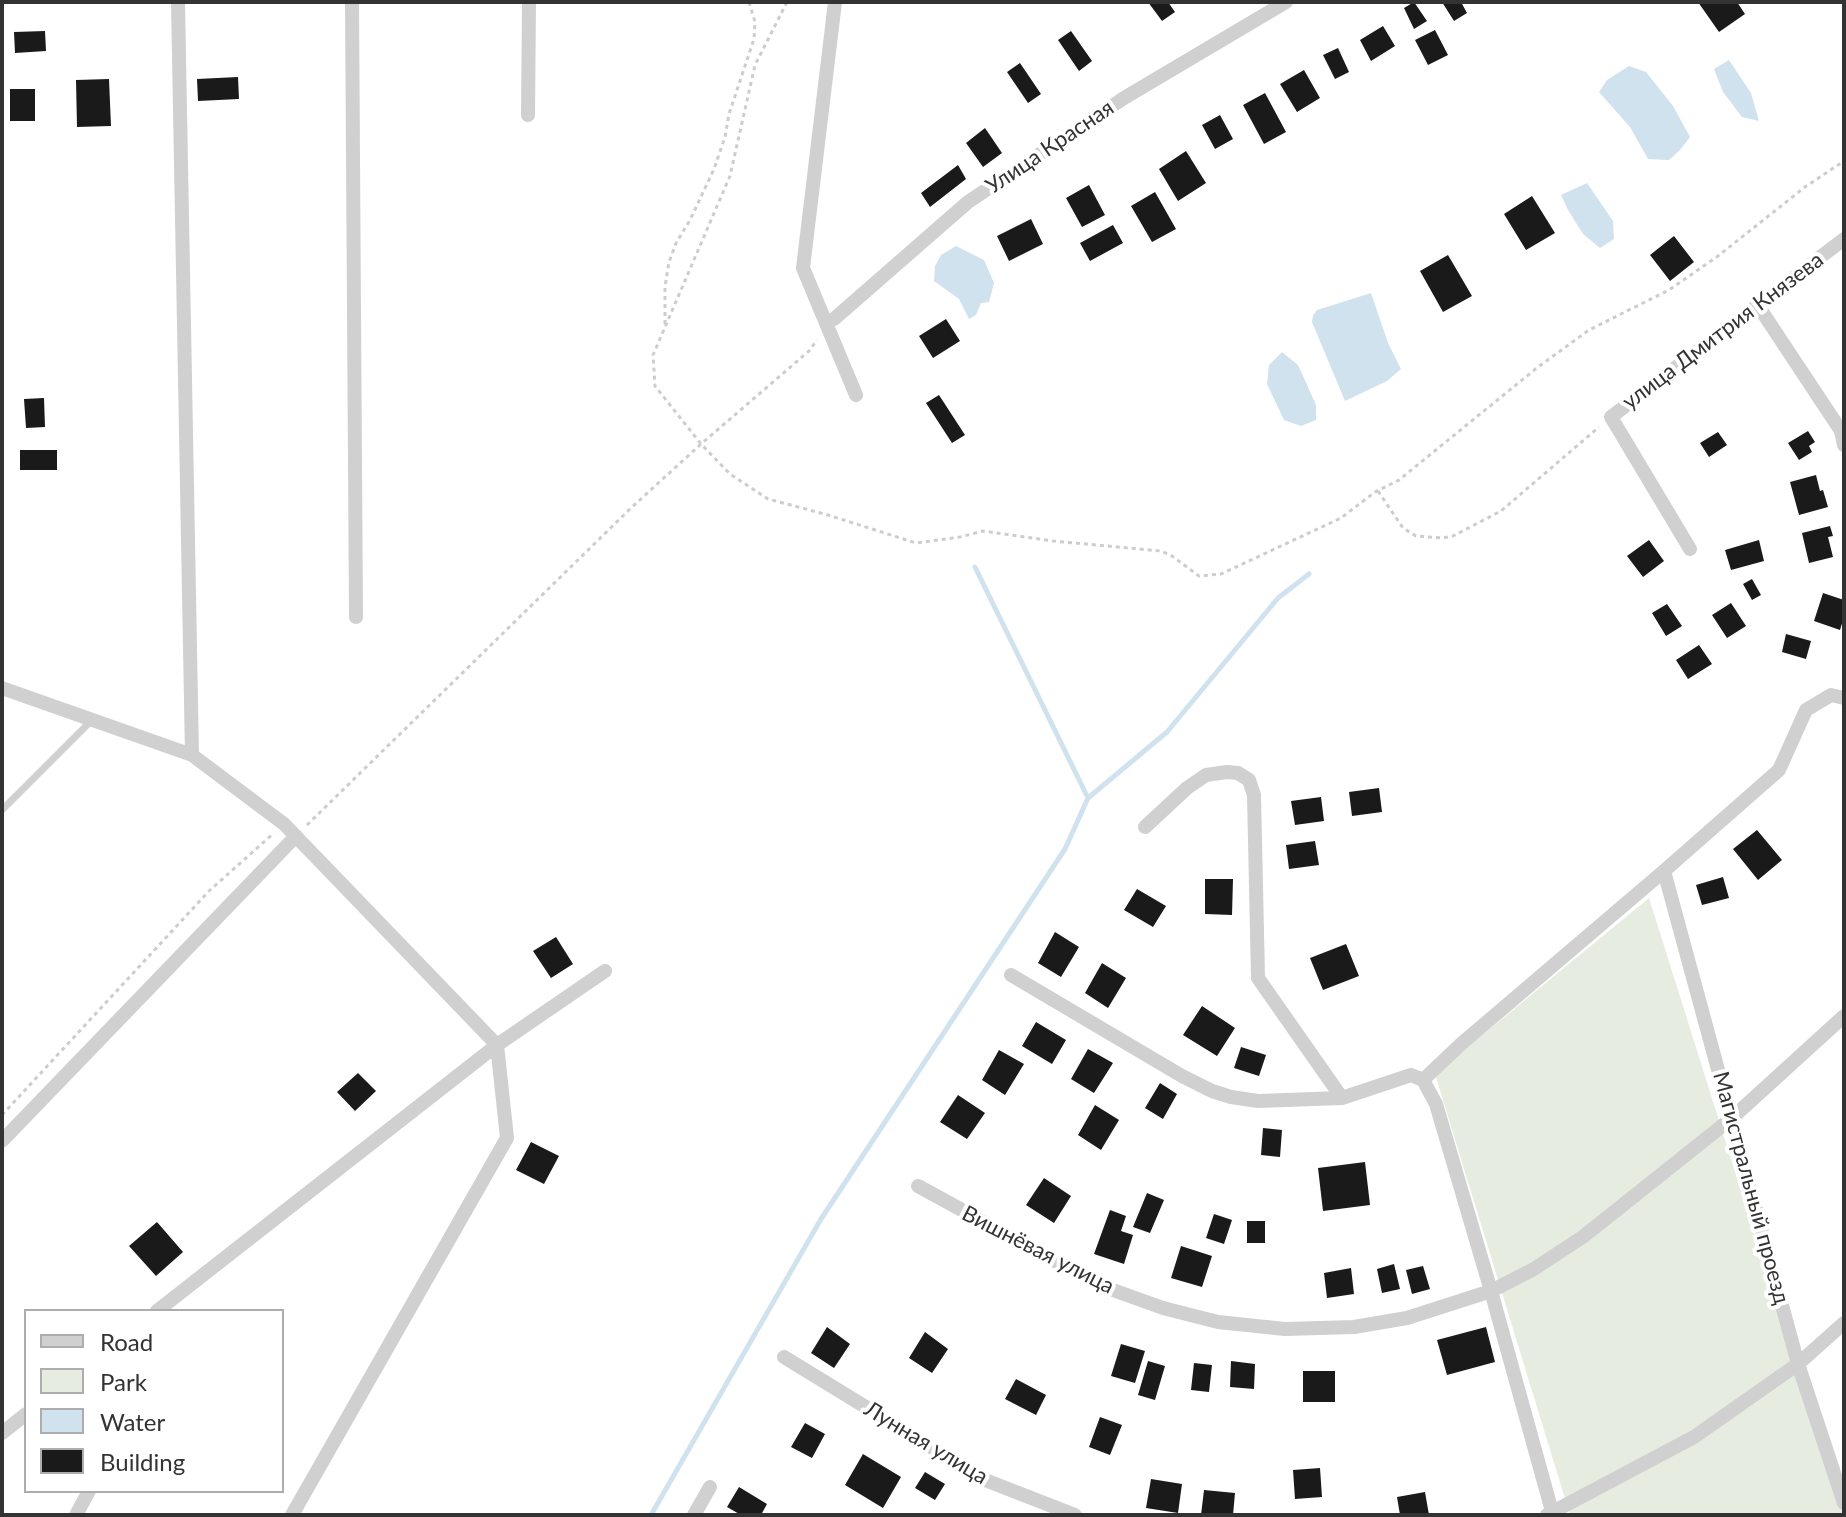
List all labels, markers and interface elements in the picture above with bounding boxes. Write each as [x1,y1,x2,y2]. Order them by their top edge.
street label: Улица Красная [981,94,1119,200]
street label: улица Дмитрия Князева [1617,247,1829,415]
street label: Магистральный проезд [1707,1069,1795,1307]
street label: Вишнёвая улица [958,1200,1118,1300]
legend [24,1309,284,1493]
text: Road [100,1327,153,1356]
text: Park [100,1367,147,1396]
street label: Лунная улица [859,1396,993,1490]
text: Water [100,1407,165,1436]
text: Building [100,1447,185,1476]

